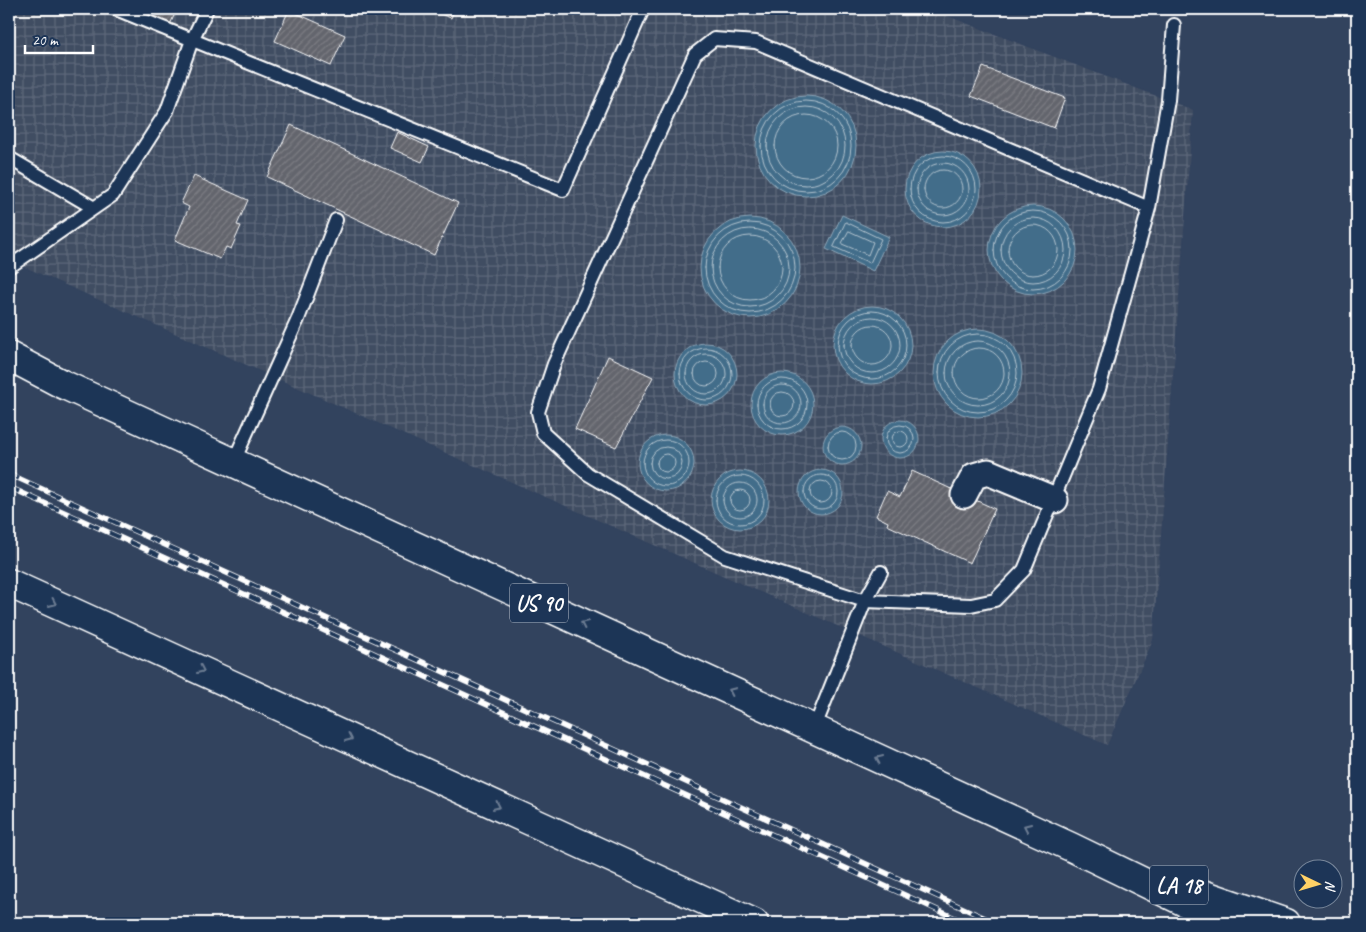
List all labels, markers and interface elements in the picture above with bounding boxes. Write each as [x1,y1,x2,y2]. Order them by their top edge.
scale bar [25,22,92,54]
text: 20 m [32,31,59,50]
road number: US 90 [510,584,568,622]
one-way arrow [48,597,57,607]
one-way arrow [580,619,589,630]
one-way arrow [196,664,205,675]
one-way arrow [728,687,737,698]
one-way arrow [344,732,353,742]
one-way arrow [875,755,884,766]
one-way arrow [491,799,500,809]
one-way arrow [1023,823,1032,833]
north arrow [1294,860,1344,910]
road number: LA 18 [1150,866,1208,904]
text: N [1321,880,1339,892]

